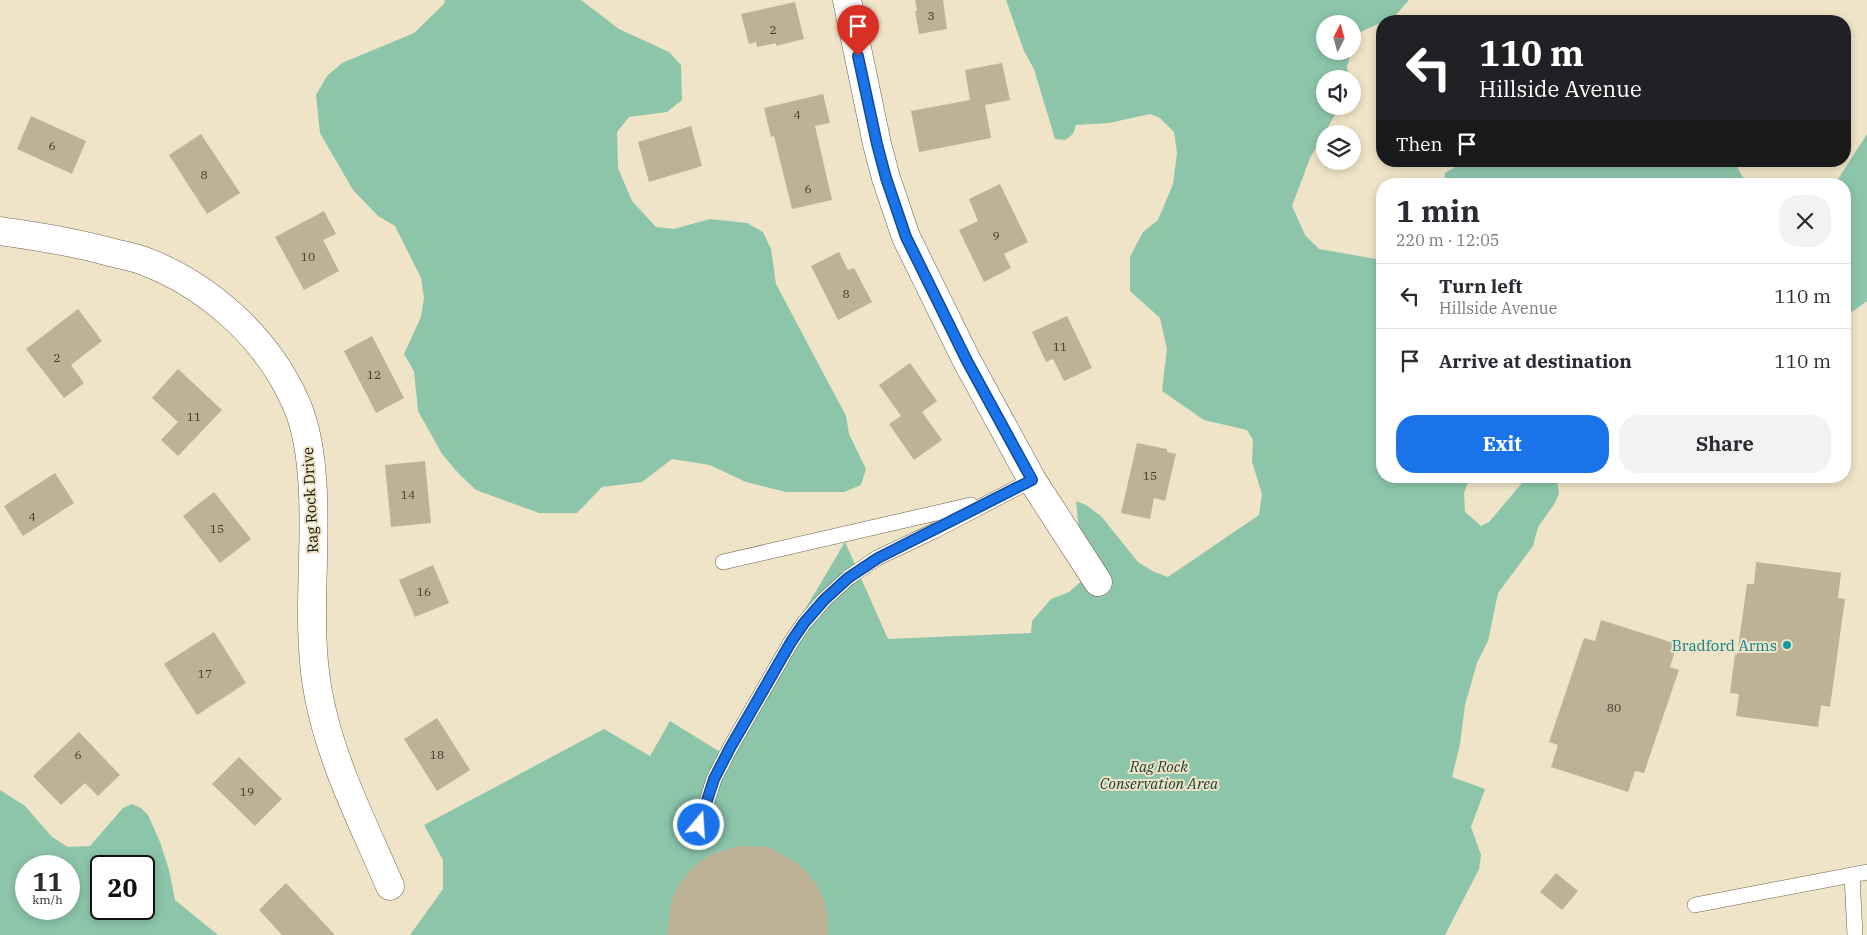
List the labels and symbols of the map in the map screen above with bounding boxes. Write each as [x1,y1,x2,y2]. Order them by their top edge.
pin [837,5,879,56]
house number: 3 [927,8,935,23]
north arrow [1316,15,1361,60]
house number: 2 [769,22,777,37]
house number: 4 [793,107,801,122]
house number: 6 [48,138,56,153]
house number: 8 [200,167,208,182]
house number: 6 [804,181,812,196]
house number: 9 [992,228,1000,243]
house number: 10 [301,249,315,264]
house number: 8 [842,286,850,301]
house number: 11 [1053,339,1067,354]
house number: 2 [53,350,61,365]
house number: 12 [367,367,381,382]
house number: 11 [187,409,201,424]
street label: Rag Rock Drive [298,446,322,554]
house number: 15 [1143,468,1157,483]
house number: 14 [401,487,415,502]
house number: 4 [28,509,36,524]
house number: 15 [210,521,224,536]
house number: 16 [417,584,431,599]
place label: Bradford Arms [1672,636,1777,655]
marker: Bradford Arms [1781,639,1793,651]
house number: 17 [198,666,212,681]
house number: 80 [1607,700,1621,715]
house number: 6 [74,747,82,762]
house number: 18 [430,747,444,762]
park label: Rag Rock Conservation Area [1100,757,1219,793]
house number: 19 [240,784,254,799]
position arrow [672,798,724,850]
speed limit sign: 20 [90,855,155,920]

